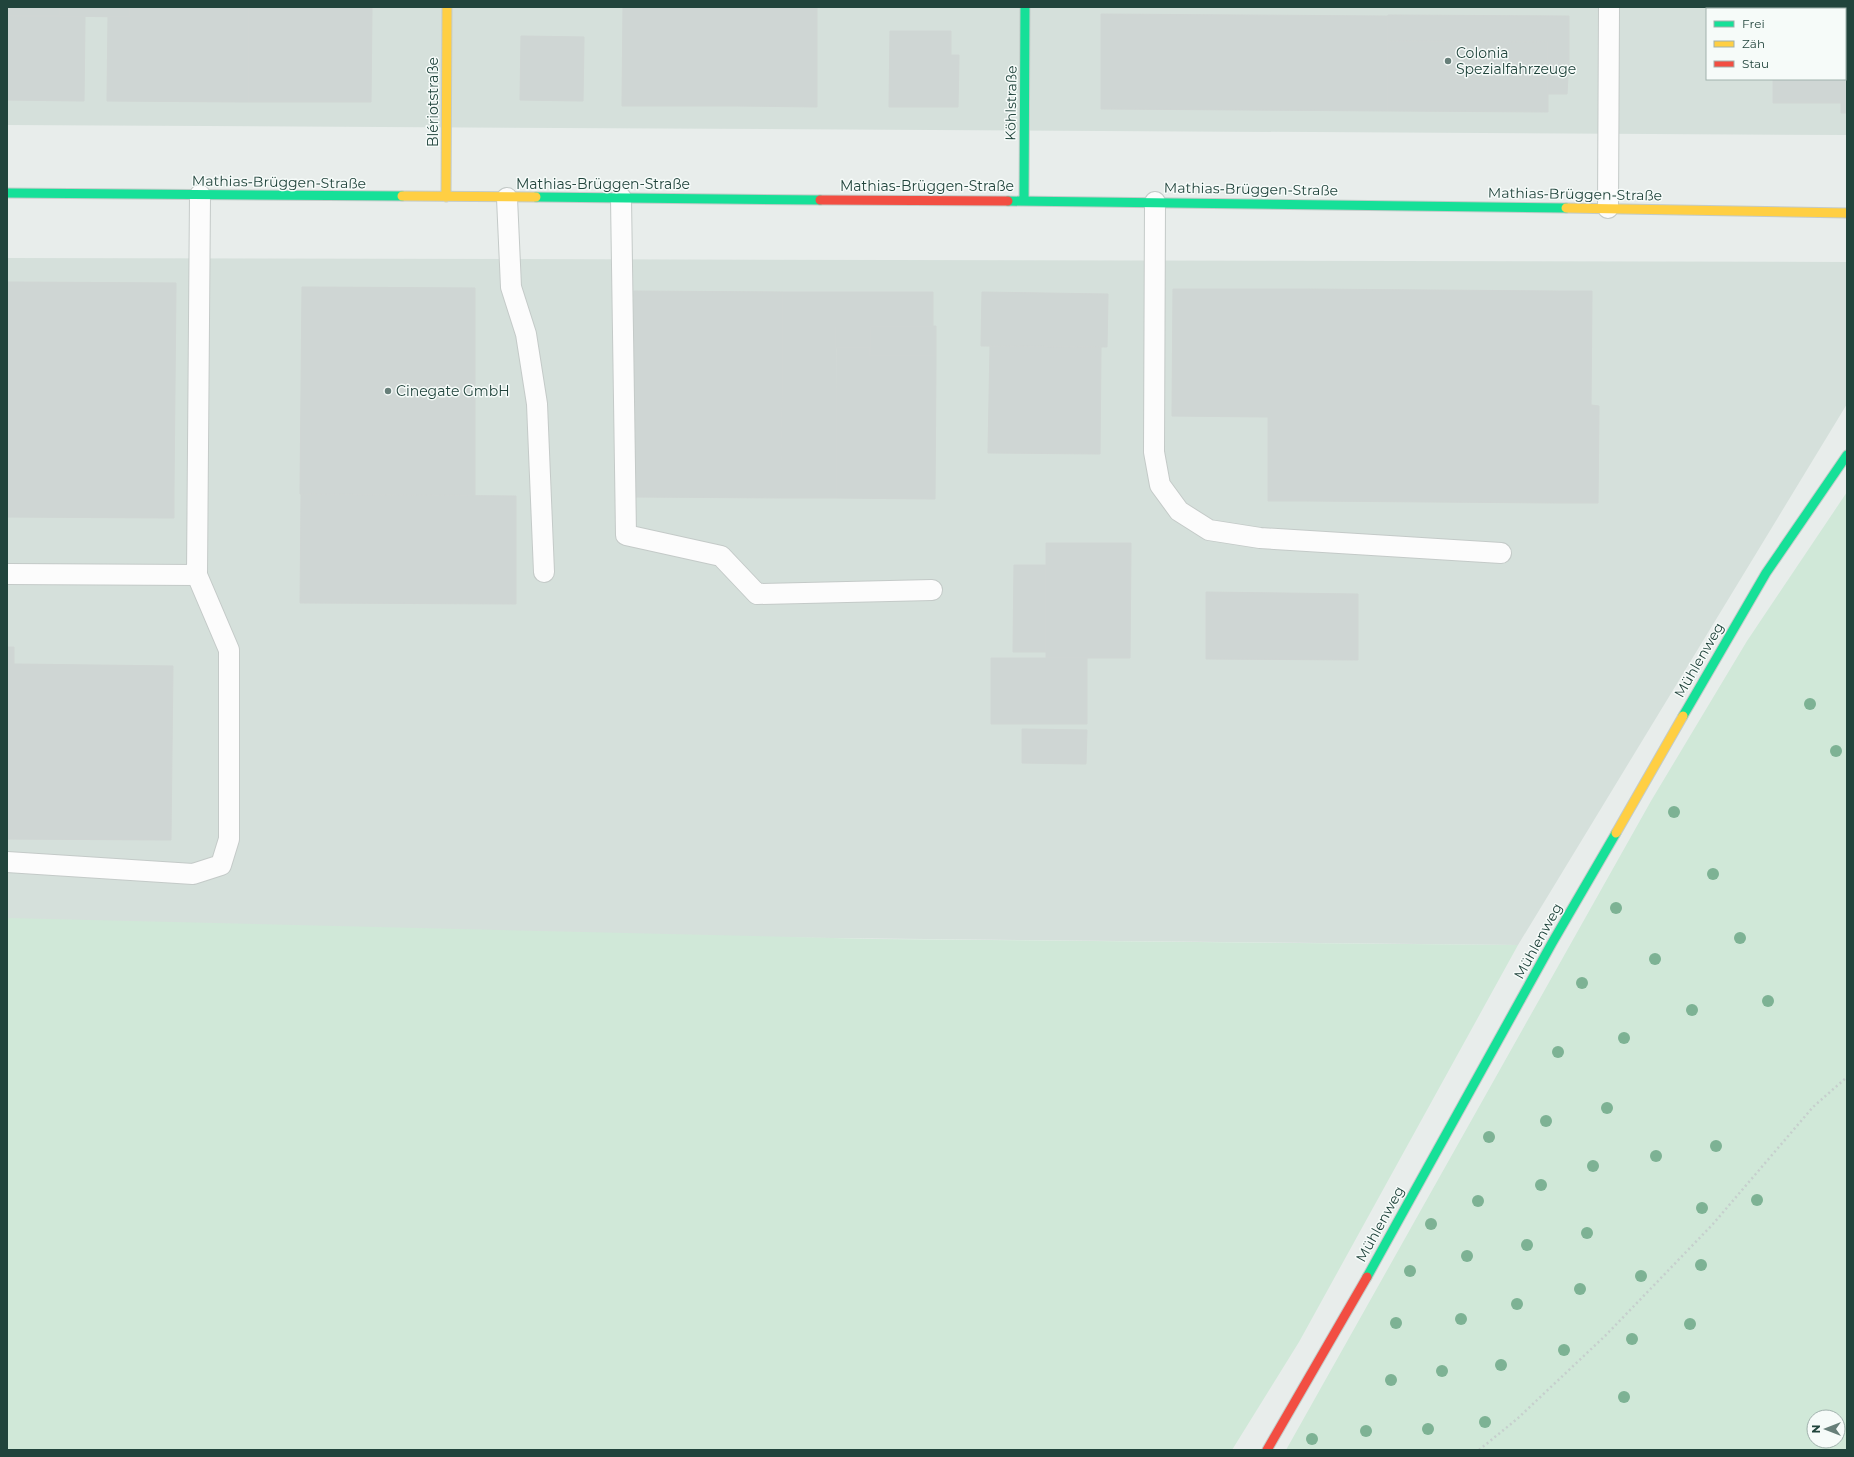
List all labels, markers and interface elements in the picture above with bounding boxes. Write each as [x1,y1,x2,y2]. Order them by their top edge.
legend [1706,8,1846,80]
text: Frei [1742,16,1765,31]
text: Zäh [1742,36,1765,51]
place label: Colonia Spezialfahrzeuge [1456,44,1576,78]
marker: Colonia Spezialfahrzeuge [1443,56,1453,66]
text: Stau [1742,56,1769,71]
street label: Blériotstraße [424,57,442,147]
street label: Köhlstraße [1001,65,1021,141]
street label: Mathias-Brüggen-Straße [192,171,366,193]
street label: Mathias-Brüggen-Straße [516,175,690,193]
street label: Mathias-Brüggen-Straße [840,177,1014,195]
street label: Mathias-Brüggen-Straße [1164,178,1338,200]
street label: Mathias-Brüggen-Straße [1488,183,1662,205]
place label: Cinegate GmbH [396,382,510,400]
marker: Cinegate GmbH [383,386,393,396]
street label: Mühlenweg [1670,619,1728,701]
street label: Mühlenweg [1510,900,1566,982]
street label: Mühlenweg [1352,1183,1408,1265]
north arrow [1806,1409,1846,1449]
text: N [1809,1425,1823,1433]

